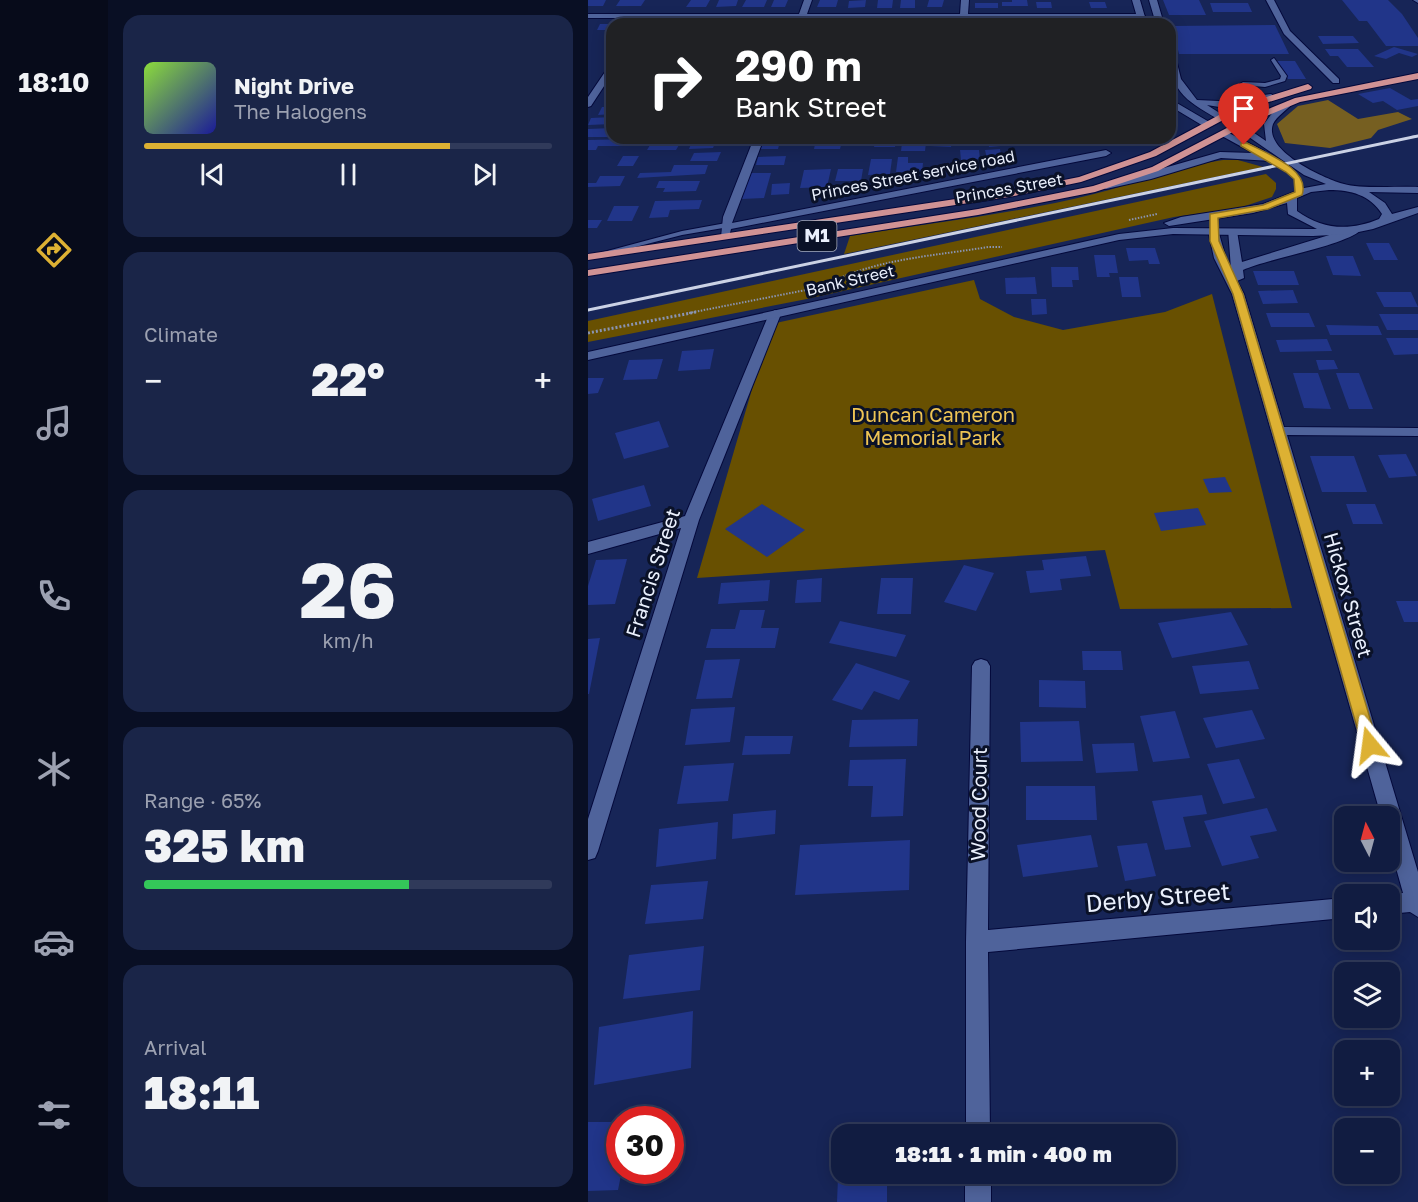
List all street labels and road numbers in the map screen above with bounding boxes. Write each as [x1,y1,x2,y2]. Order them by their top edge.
street label: Princes Street service road [810,146,1016,204]
street label: Princes Street [954,169,1064,207]
road number: M1 [798,221,836,251]
street label: Bank Street [804,260,896,300]
street label: Francis Street [620,505,684,640]
street label: Hickox Street [1320,529,1378,660]
street label: Wood Court [965,747,991,861]
street label: Derby Street [1084,876,1231,917]

